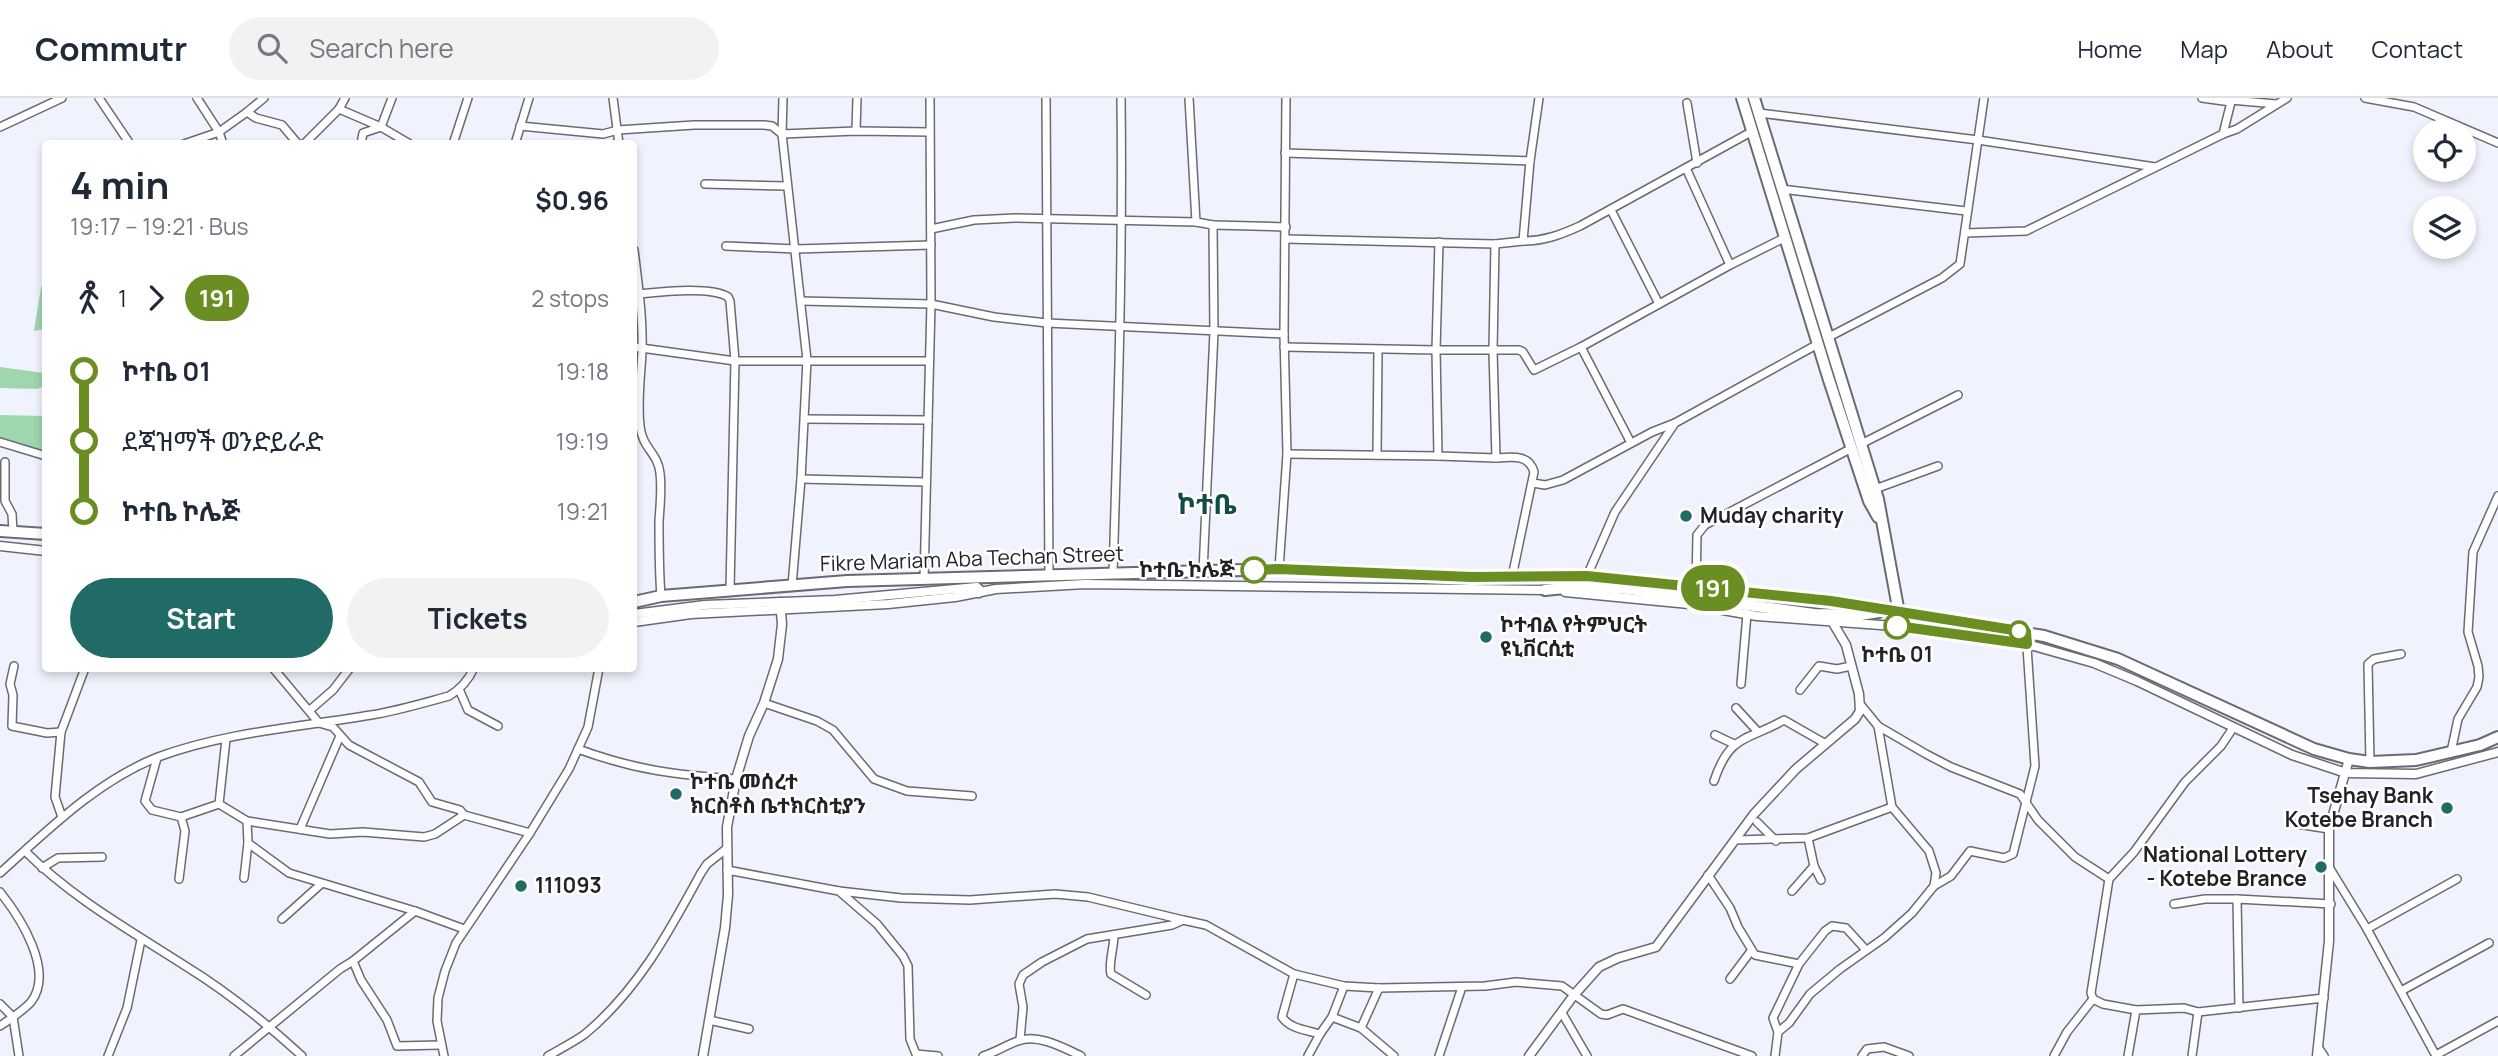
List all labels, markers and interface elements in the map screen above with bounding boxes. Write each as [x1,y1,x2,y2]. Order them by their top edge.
search box [229,17,719,80]
text: Commutr [35,26,187,71]
icon: search [253,29,291,67]
text: Search here [309,30,454,66]
text: Home [2077,32,2142,65]
text: Map [2180,32,2228,65]
text: About [2266,32,2334,65]
text: Contact [2372,32,2463,65]
map controls [2413,119,2476,259]
button: locate [2413,119,2476,182]
text: 4 min [70,158,169,210]
text: $0.96 [535,182,609,218]
button: layers [2413,196,2476,259]
text: 19:17 – 19:21 · Bus [70,210,249,242]
icon: walk [70,279,108,317]
icon: forward [137,279,175,317]
text: 191 [199,281,235,314]
text: 1 [118,282,127,314]
text: 2 stops [531,282,609,314]
text: ኮተቤ 01 [122,353,211,389]
text: 19:18 [557,355,609,387]
text: ደጃዝማች ወንድይራድ [122,423,324,459]
text: 19:19 [556,425,609,457]
district label: ኮተቤ [1177,484,1237,522]
text: ኮተቤ ኮሌጅ [122,493,241,529]
text: 19:21 [557,495,609,527]
place label: Muday charity [1700,501,1844,529]
marker: Muday charity [1678,508,1694,524]
street label: Fikre Mariam Aba Techan Street [820,539,1124,577]
place label: ኮተቤ ኮሌጅ [1139,555,1236,583]
marker: ኮተቤ ኮሌጅ [1241,557,1267,583]
line badge: 191 [1673,565,1753,611]
text: 191 [1695,571,1731,604]
button: Start [70,578,333,658]
button: Tickets [347,578,609,658]
place label: ኮተብል የትምህርት ዩኒቨርሲቲ [1500,610,1647,662]
marker: ኮተቤ 01 [1884,613,1910,639]
unlabelled marker [2009,621,2029,641]
marker: ኮተብል የትምህርት ዩኒቨርሲቲ [1478,629,1494,645]
place label: ኮተቤ 01 [1861,640,1933,668]
place label: ኮተቤ መሰረተ ክርስቶስ ቤተክርስቲያን [690,767,866,819]
place label: Tsehay Bank Kotebe Branch [2285,781,2434,833]
marker: ኮተቤ መሰረተ ክርስቶስ ቤተክርስቲያን [668,786,684,802]
marker: Tsehay Bank Kotebe Branch [2439,800,2455,816]
place label: National Lottery - Kotebe Brance [2143,840,2307,892]
marker: National Lottery - Kotebe Brance [2313,859,2329,875]
place label: 111093 [535,871,602,899]
marker: 111093 [513,878,529,894]

